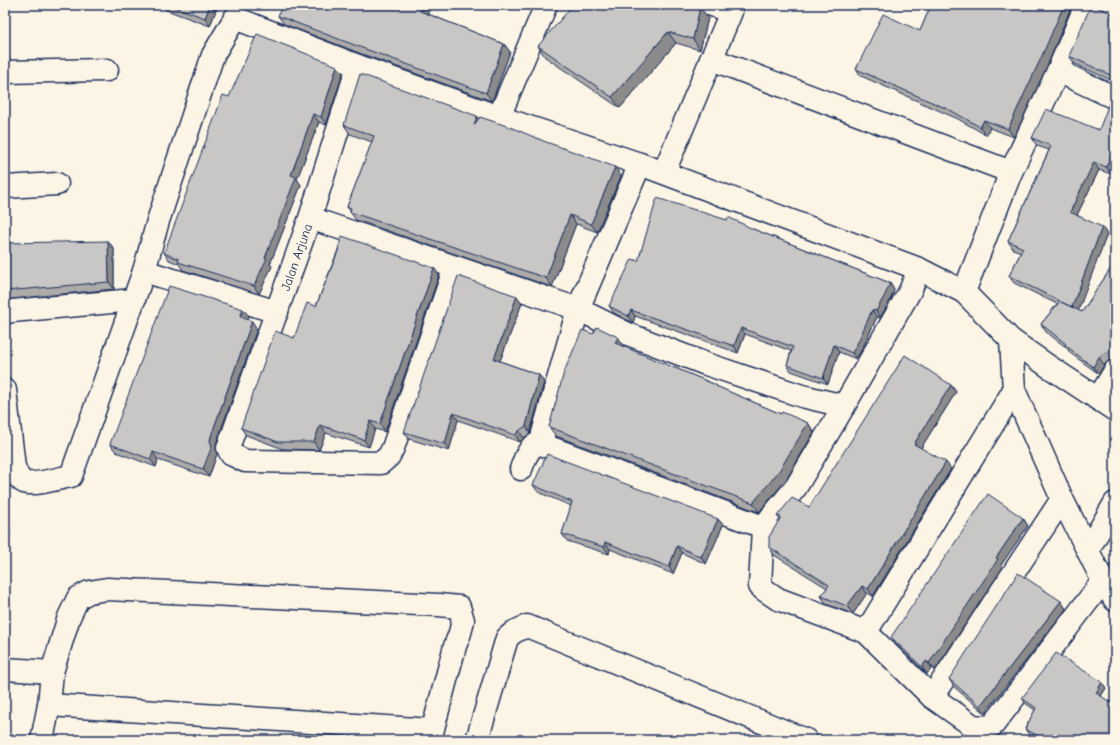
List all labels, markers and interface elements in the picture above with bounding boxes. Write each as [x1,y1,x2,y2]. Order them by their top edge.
street label: Jalan Arjuna [278,222,315,293]

